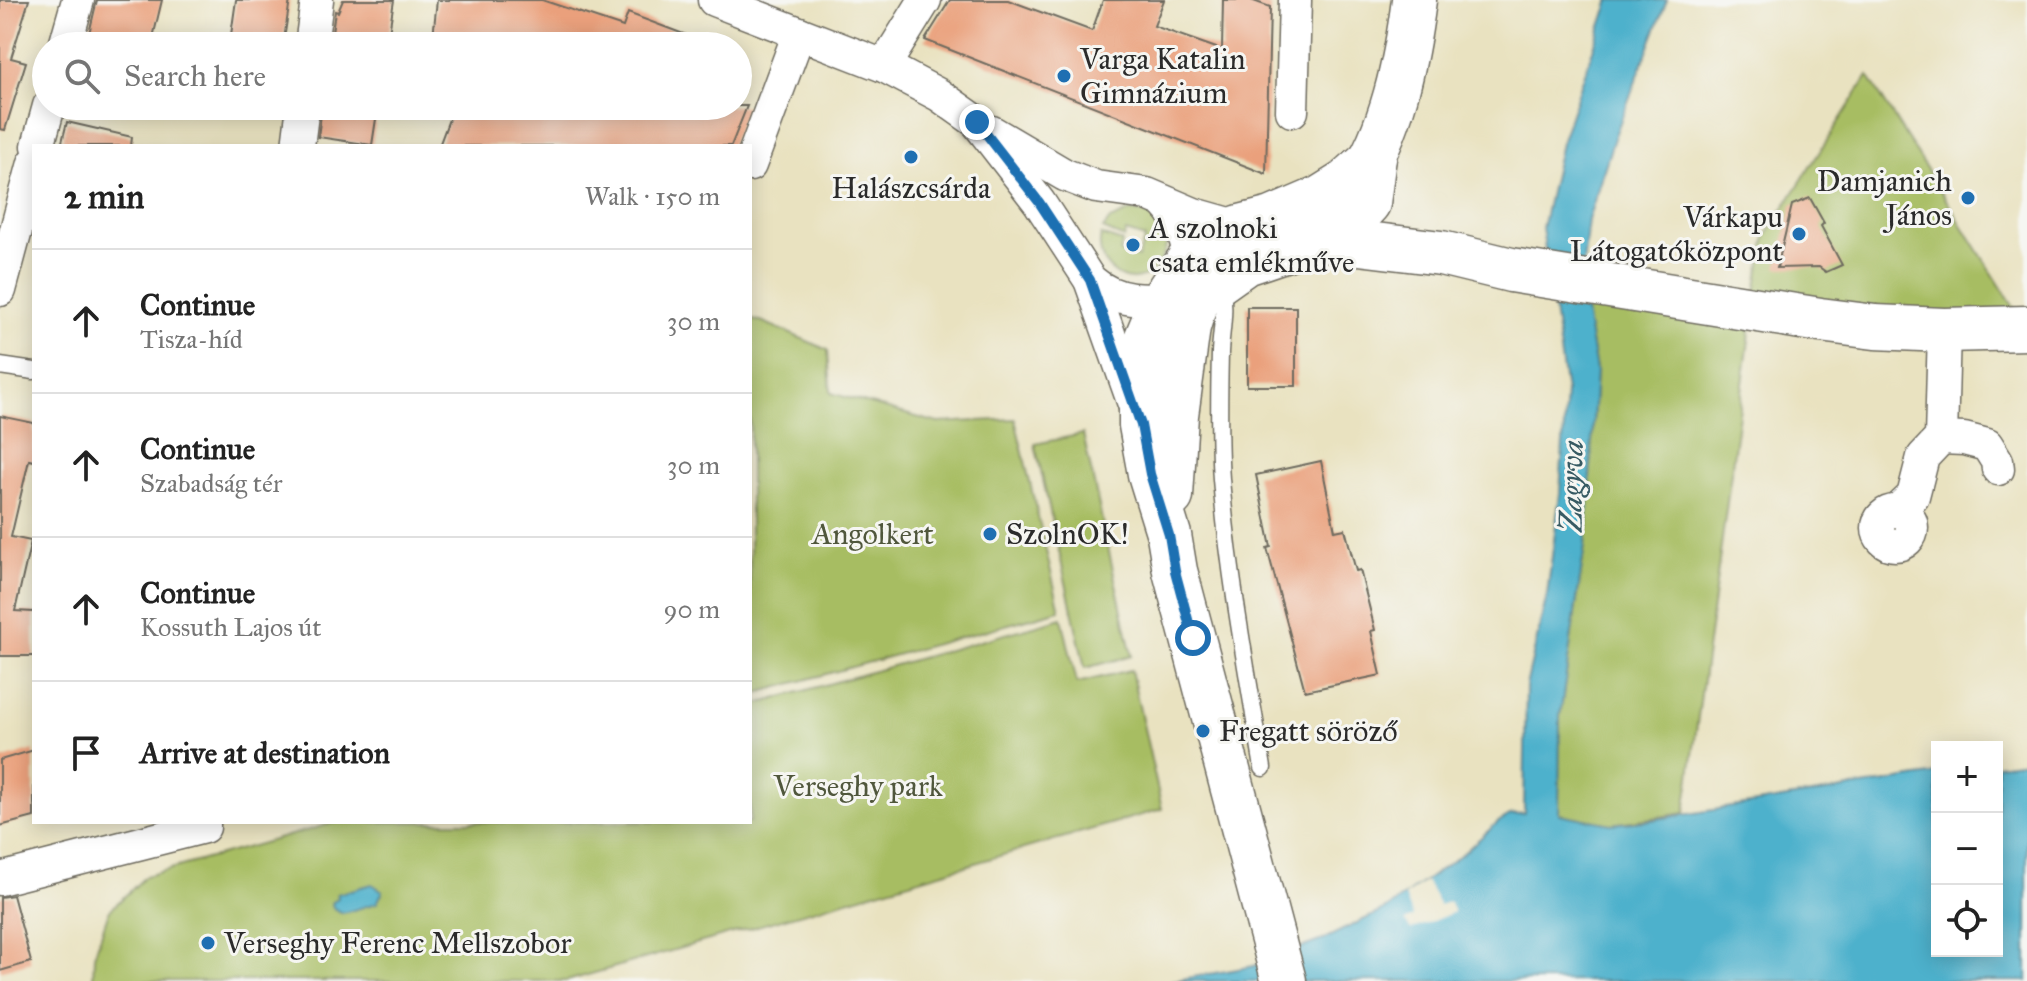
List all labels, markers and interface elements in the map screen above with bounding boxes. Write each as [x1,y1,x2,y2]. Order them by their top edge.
search box [32,32,752,120]
place label: Varga Katalin Gimnázium [1079,41,1245,111]
icon: search [60,54,104,98]
text: Search here [124,58,266,94]
marker: Varga Katalin Gimnázium [1055,67,1073,85]
route end [959,104,995,140]
marker: Halászcsárda [902,148,920,166]
place label: Damjanich János [1817,163,1952,233]
place label: Halászcsárda [831,170,991,206]
text: 2 min [64,176,144,217]
text: Walk · 150 m [585,180,720,212]
marker: Damjanich János [1959,189,1977,207]
place label: Várkapu Látogatóközpont [1570,199,1783,269]
place label: A szolnoki csata emlékműve [1147,210,1355,280]
marker: Várkapu Látogatóközpont [1790,225,1808,243]
marker: A szolnoki csata emlékműve [1124,236,1142,254]
text: Continue [140,287,255,323]
icon: ahead [64,299,108,343]
text: 30 m [667,305,720,337]
text: Tisza-híd [140,323,243,355]
text: Continue [140,431,255,467]
water label: Zagyva [1551,439,1592,534]
icon: ahead [64,443,108,487]
text: 30 m [667,449,720,481]
text: Szabadság tér [140,467,283,499]
park label: Angolkert [810,516,934,552]
place label: SzolnOK! [1006,516,1129,552]
marker: SzolnOK! [981,525,999,543]
text: Continue [140,575,255,611]
icon: ahead [64,587,108,631]
text: 90 m [663,593,720,625]
text: Kossuth Lajos út [140,611,321,643]
route start [1175,620,1211,656]
place label: Fregatt söröző [1219,713,1398,749]
marker: Fregatt söröző [1194,722,1212,740]
icon: arrive [64,731,108,775]
text: Arrive at destination [140,735,390,771]
map controls [1931,741,2003,957]
button: + [1931,741,2003,813]
park label: Verseghy park [772,768,943,804]
button: − [1931,813,2003,885]
button: locate [1931,885,2003,957]
place label: Verseghy Ferenc Mellszobor [223,925,572,961]
marker: Verseghy Ferenc Mellszobor [199,934,217,952]

